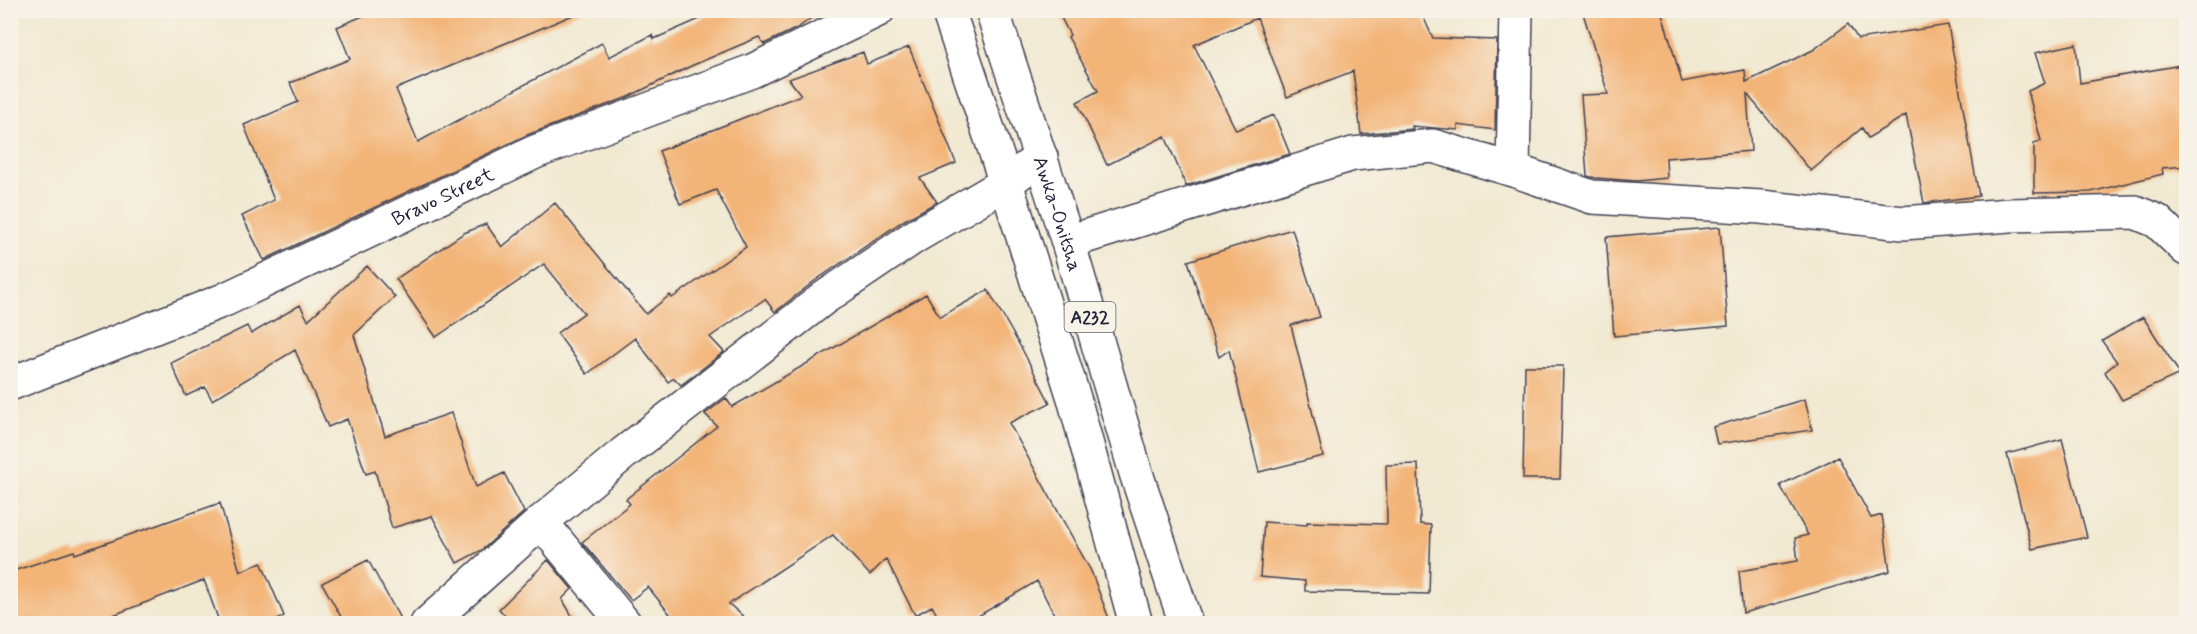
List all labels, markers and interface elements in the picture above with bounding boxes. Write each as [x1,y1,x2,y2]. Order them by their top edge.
street label: Awka-Onitsha [1026,153,1088,275]
street label: Bravo Street [388,161,499,233]
road number: A232 [1064,302,1116,332]

